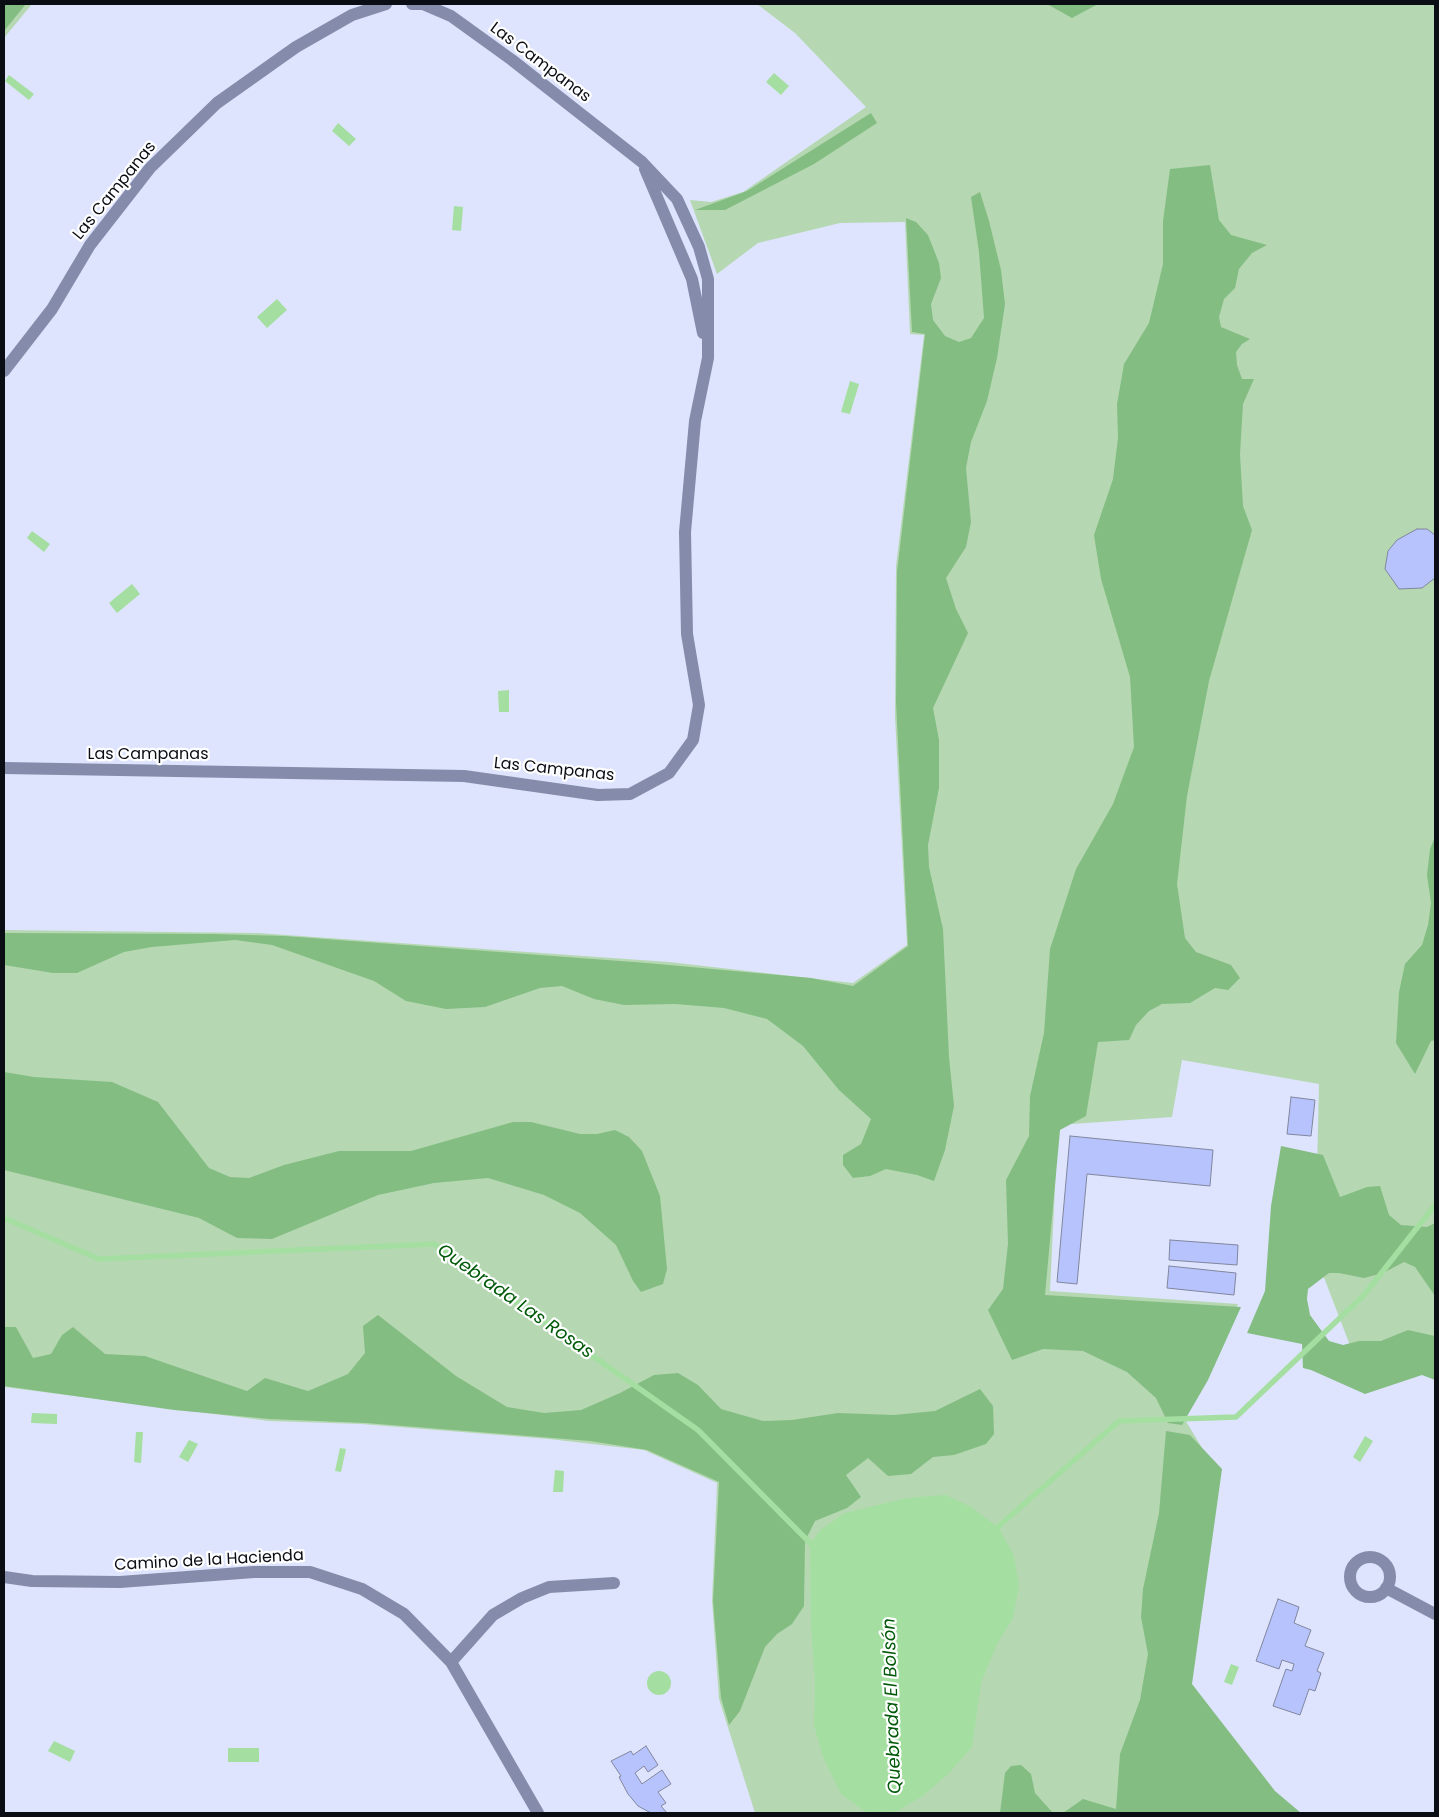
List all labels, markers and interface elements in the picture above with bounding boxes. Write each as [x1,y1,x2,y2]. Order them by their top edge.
street label: Las Campanas [486,19,594,107]
street label: Las Campanas [69,138,161,244]
street label: Las Campanas [87,745,209,765]
street label: Las Campanas [493,754,615,786]
water label: Quebrada Las Rosas [433,1240,597,1364]
street label: Camino de la Hacienda [114,1546,304,1576]
water label: Quebrada El Bolsón [879,1618,907,1794]

